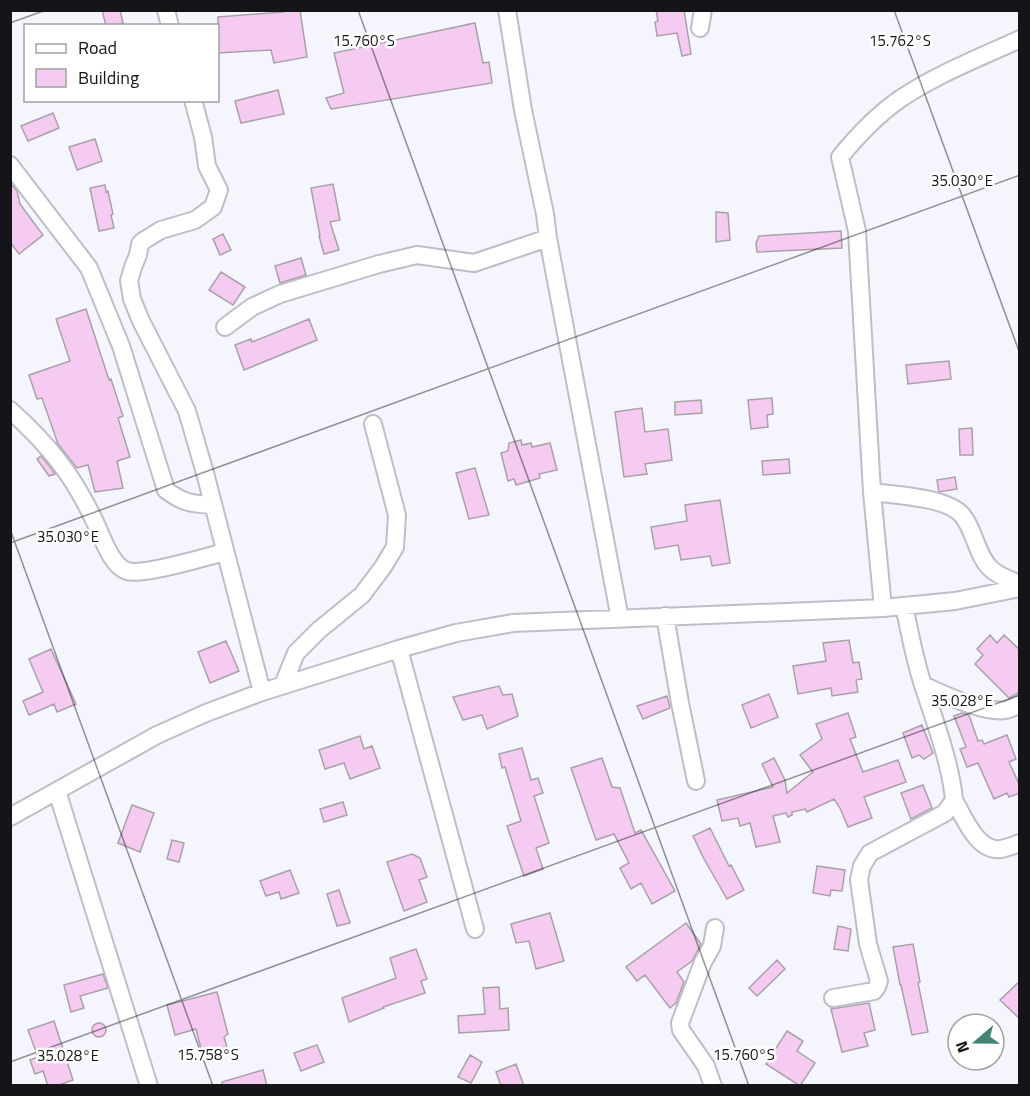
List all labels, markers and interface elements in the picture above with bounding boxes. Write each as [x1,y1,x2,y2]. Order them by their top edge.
legend [24,24,219,102]
text: 15.760°S [333,29,395,52]
text: 15.762°S [869,29,931,52]
text: Road [78,34,117,61]
text: Building [78,64,139,91]
text: 35.030°E [931,169,993,192]
text: 35.030°E [37,525,99,548]
text: 35.028°E [931,689,993,712]
north arrow [946,1012,1006,1072]
text: N [949,1038,975,1056]
text: 15.758°S [177,1043,239,1066]
text: 15.760°S [713,1043,775,1066]
text: 35.028°E [37,1044,99,1067]

